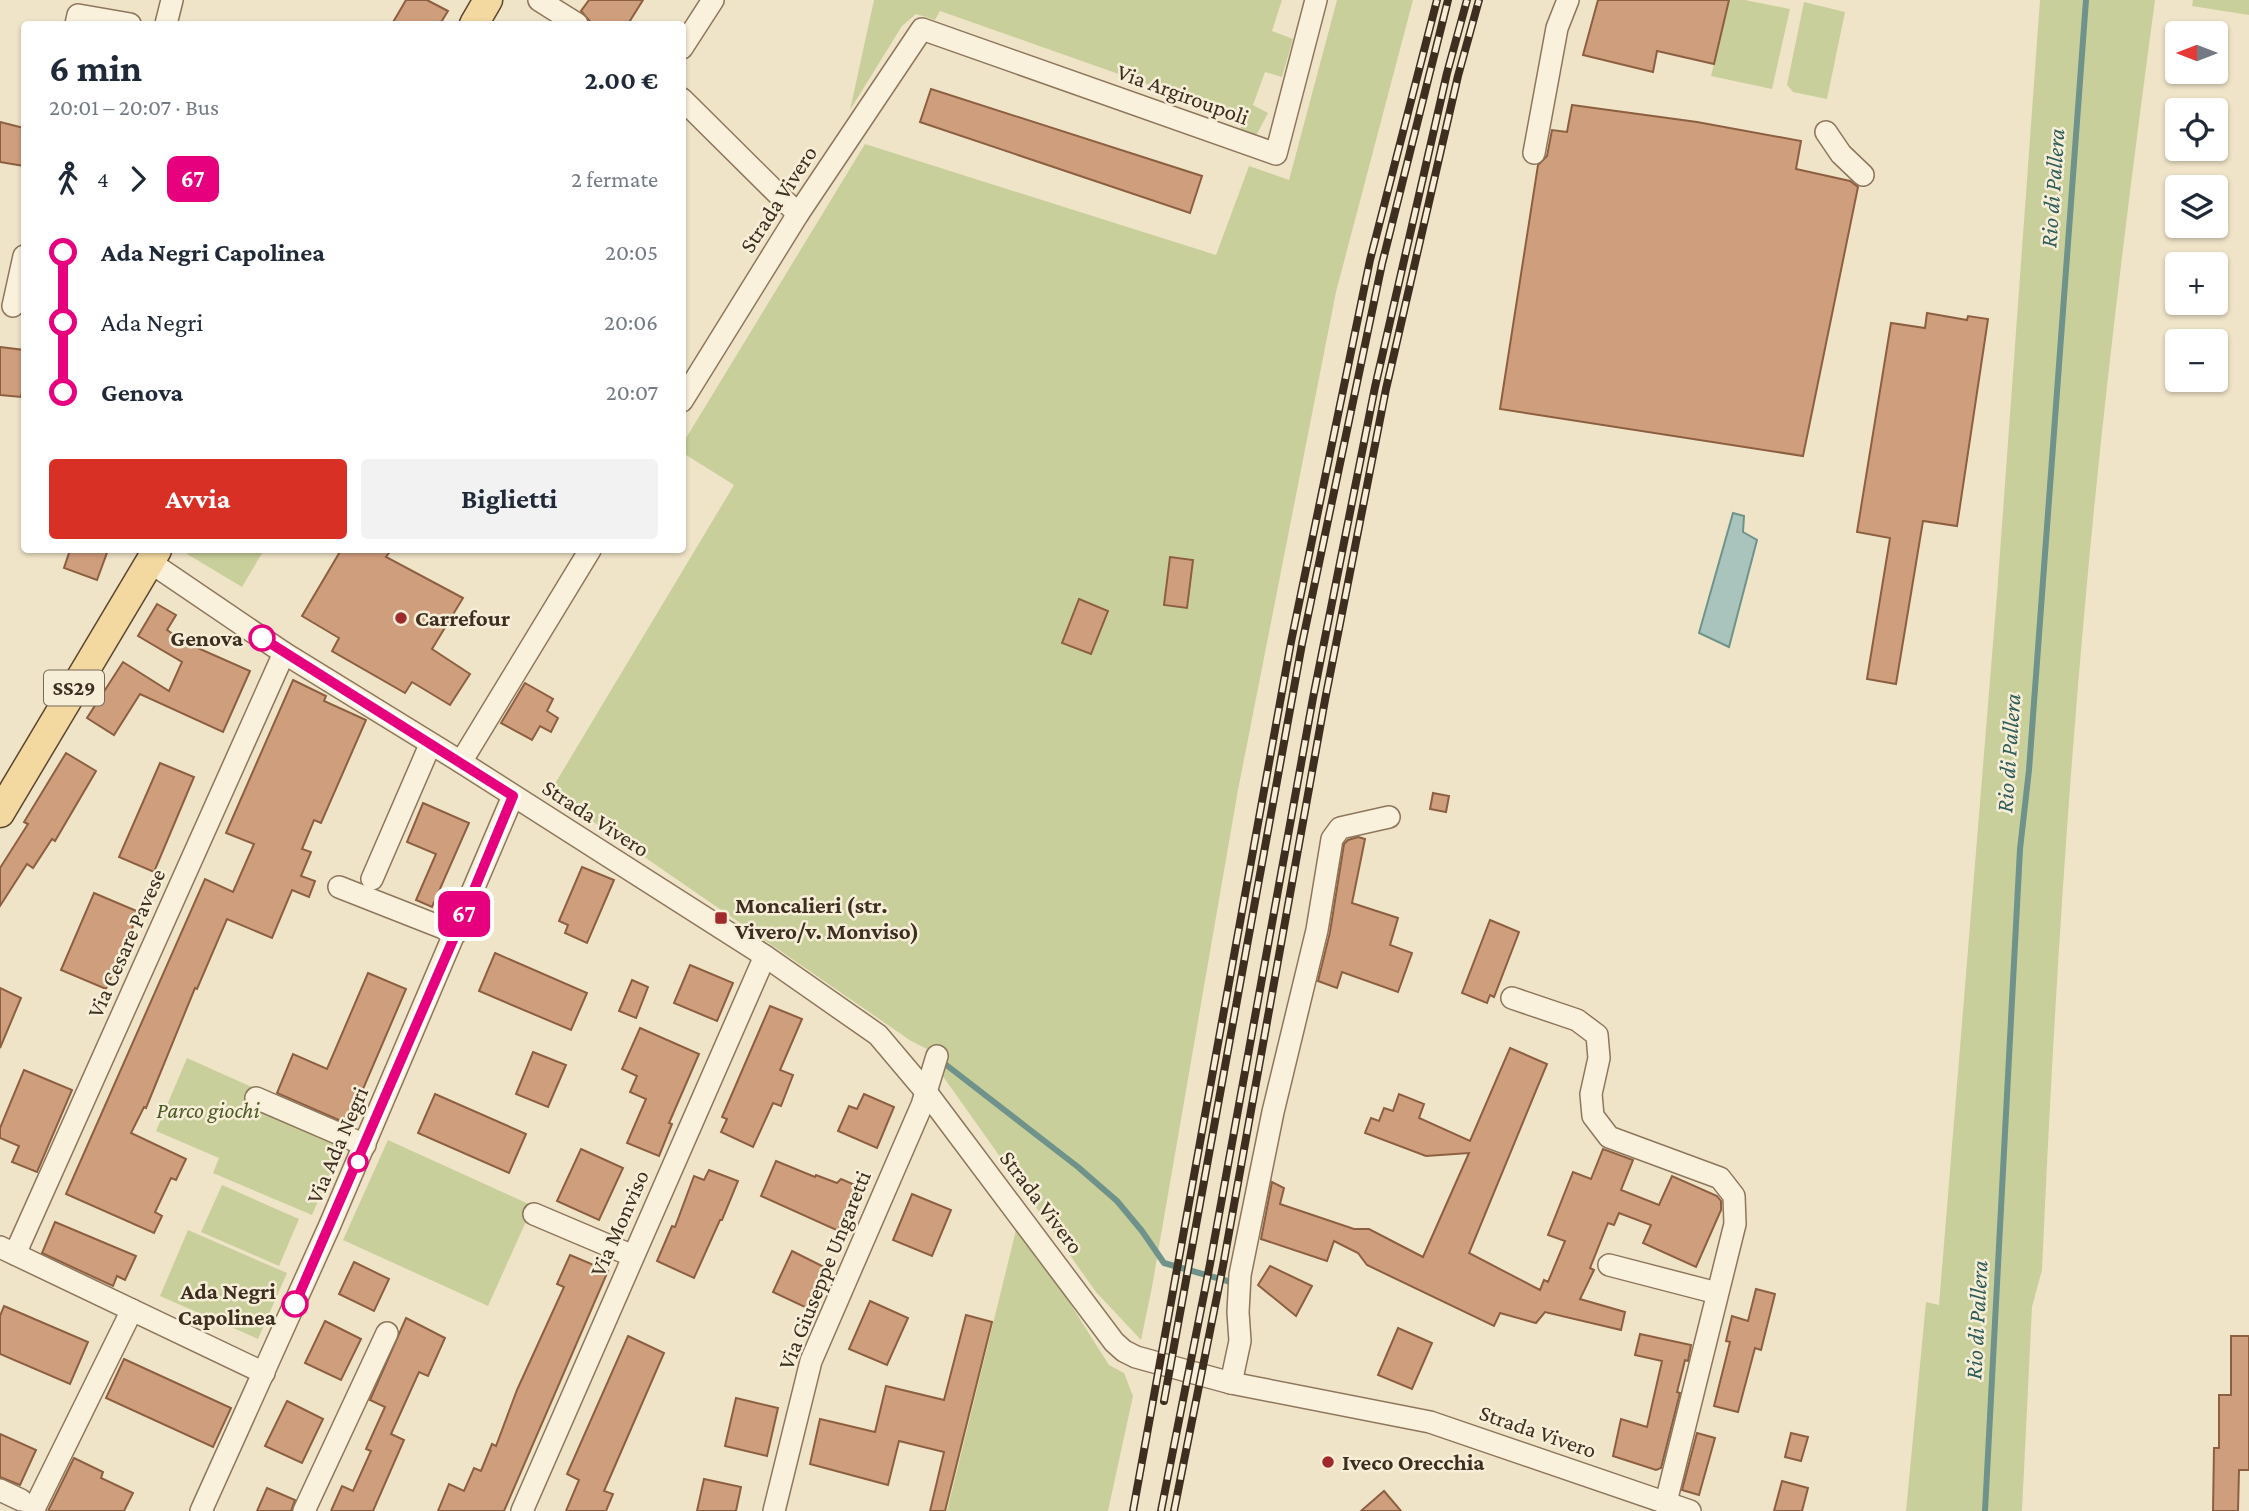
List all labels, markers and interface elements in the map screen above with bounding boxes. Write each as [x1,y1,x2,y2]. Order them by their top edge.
north arrow [2165,21,2228,84]
map controls [2165,21,2228,392]
text: 6 min [49,47,142,89]
street label: Via Argiroupoli [1113,58,1253,130]
text: 2.00 € [584,66,658,95]
text: 20:01 – 20:07 · Bus [49,94,219,120]
button: locate [2165,98,2228,161]
water label: Rio di Pallera [2034,127,2070,249]
street label: Strada Vivero [734,141,822,257]
icon: walk [49,160,87,198]
icon: forward [119,160,157,198]
text: 67 [181,165,205,192]
text: 4 [97,166,109,192]
text: 2 fermate [571,166,658,192]
button: layers [2165,175,2228,238]
text: Ada Negri Capolinea [101,238,325,267]
text: 20:05 [605,239,658,265]
button: + [2165,252,2228,315]
text: Ada Negri [101,308,203,337]
text: 20:06 [604,309,658,335]
button: − [2165,329,2228,392]
text: Genova [101,378,183,407]
text: 20:07 [606,379,658,405]
button: Avvia [49,459,347,539]
button: Biglietti [361,459,658,539]
place label: Carrefour [415,605,510,631]
marker: Carrefour [393,610,409,626]
place label: Genova [170,625,244,651]
marker: Genova [249,625,275,651]
road number: SS29 [44,670,104,706]
water label: Rio di Pallera [1990,692,2026,814]
street label: Strada Vivero [538,774,654,862]
street label: Via Cesare Pavese [81,864,171,1022]
line badge: 67 [433,891,496,937]
place label: Moncalieri (str. Vivero/v. Monviso) [734,892,919,945]
text: 67 [452,900,476,927]
marker: Moncalieri (str. Vivero/v. Monviso) [713,910,729,926]
street label: Via Ada Negri [301,1083,373,1207]
park label: Parco giochi [156,1097,260,1123]
street label: Strada Vivero [995,1145,1089,1259]
unlabelled marker [348,1152,368,1172]
street label: Via Monviso [584,1166,654,1280]
street label: Via Giuseppe Ungaretti [772,1167,876,1373]
water label: Rio di Pallera [1959,1260,1993,1380]
place label: Ada Negri Capolinea [178,1278,277,1330]
marker: Ada Negri Capolinea [282,1291,308,1317]
street label: Strada Vivero [1476,1399,1600,1463]
place label: Iveco Orecchia [1342,1449,1485,1475]
marker: Iveco Orecchia [1320,1454,1336,1470]

